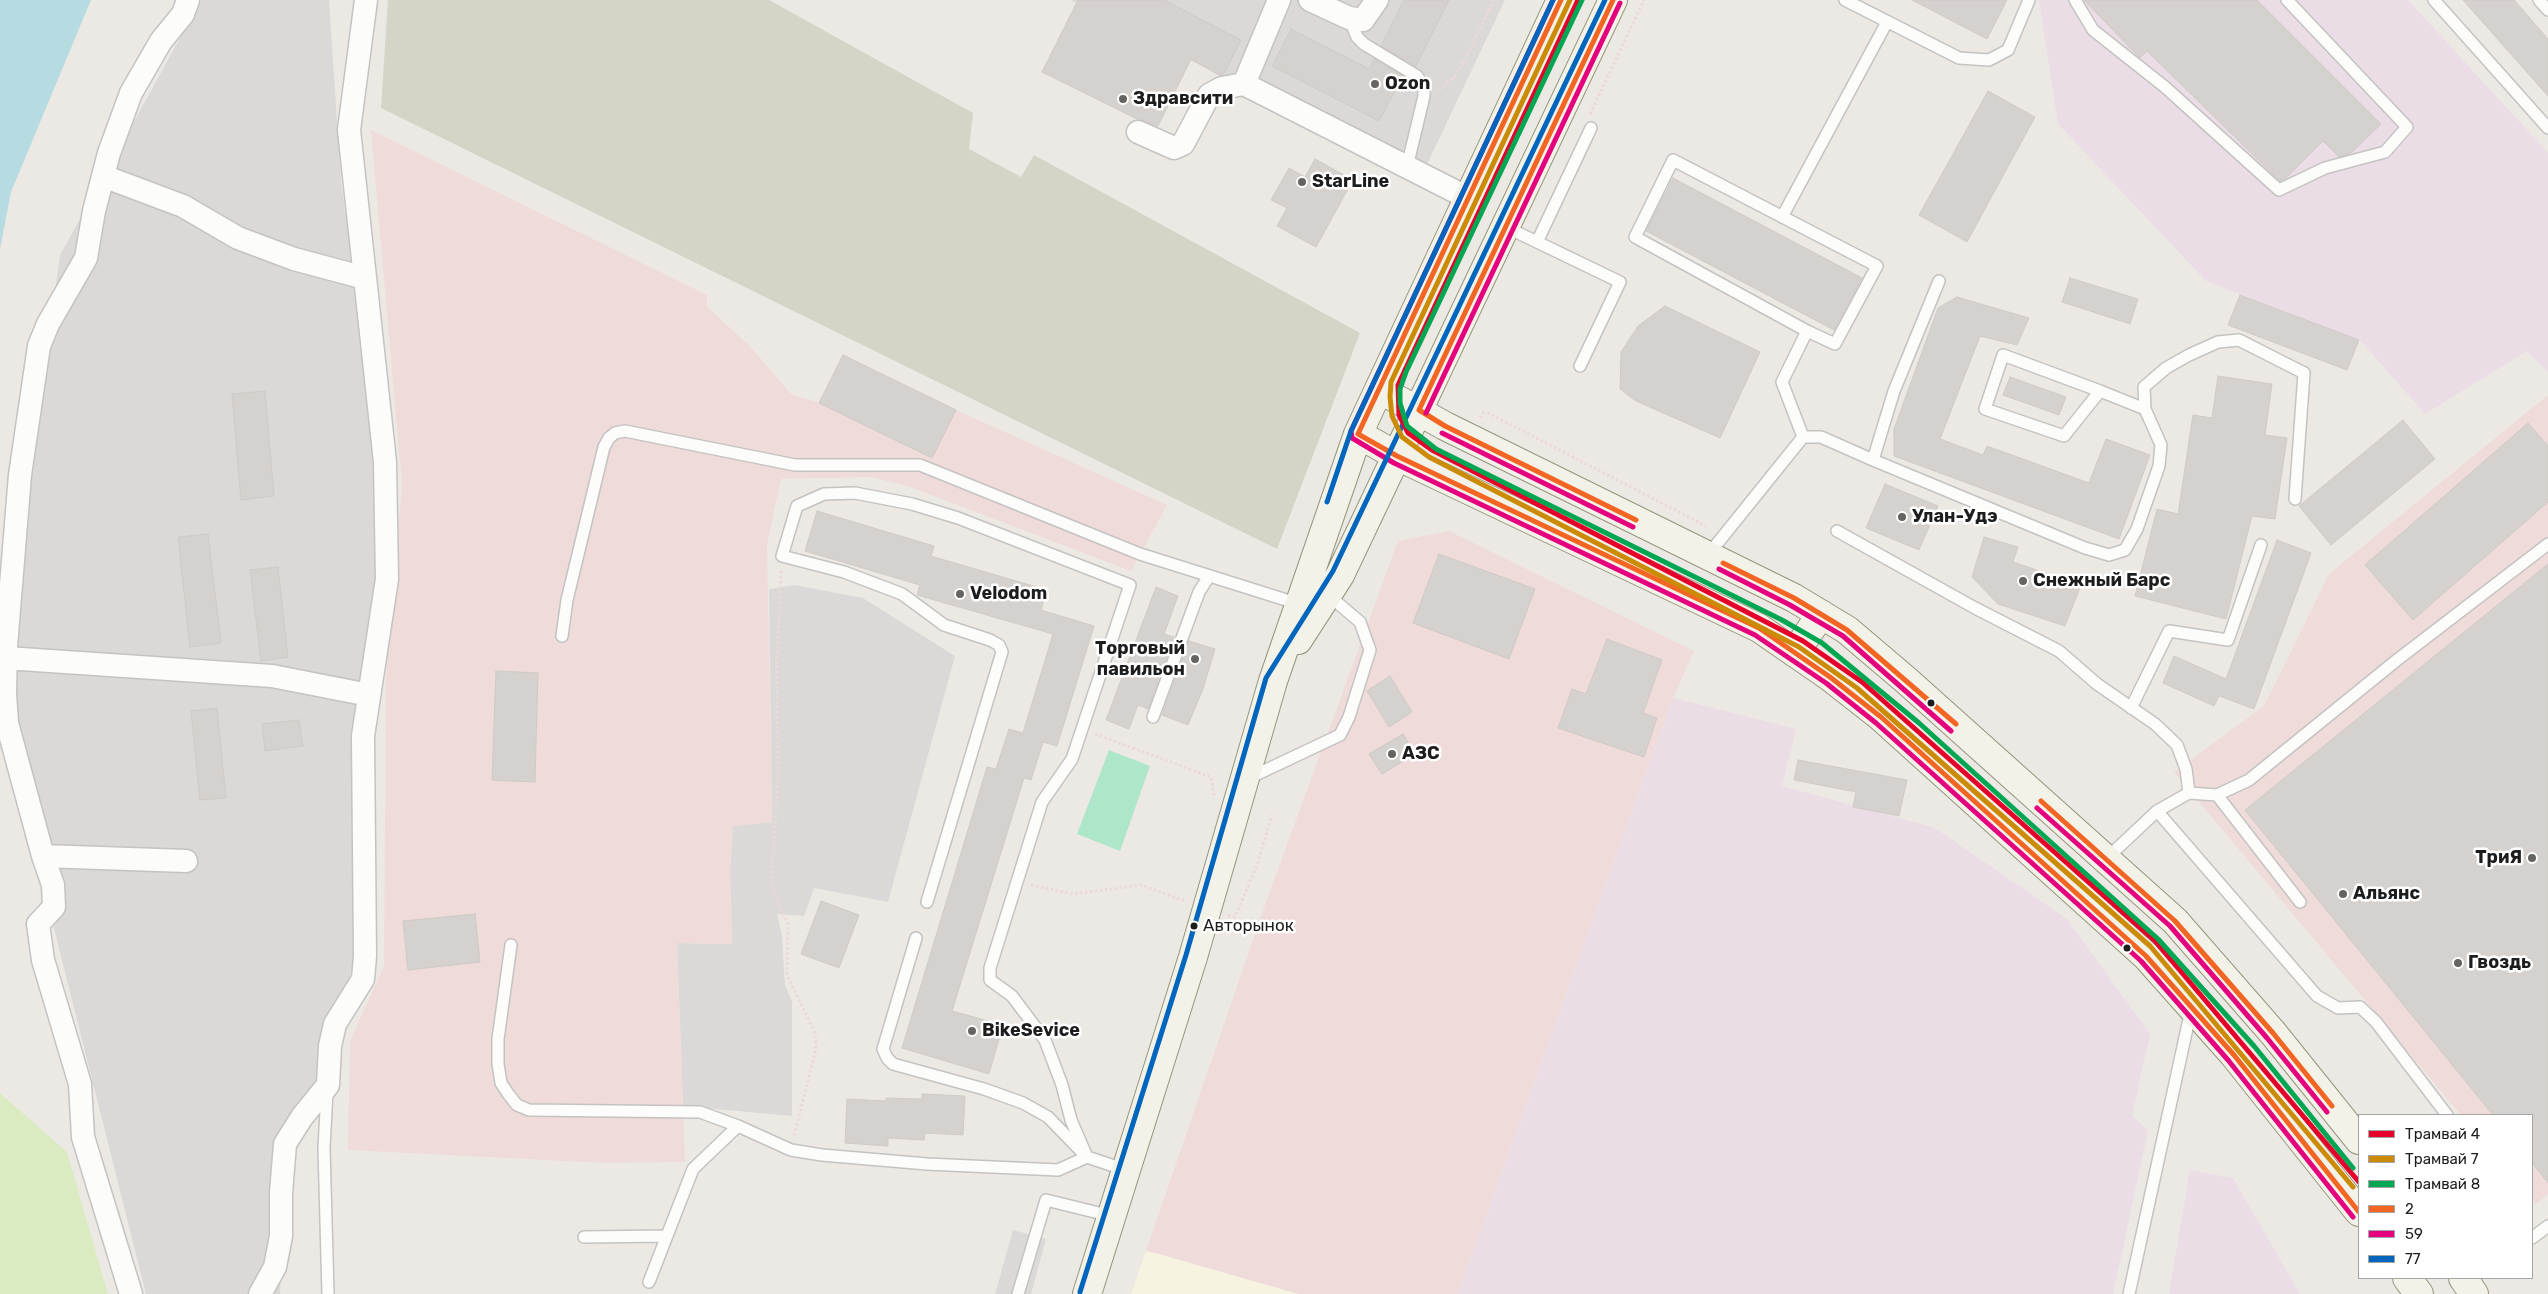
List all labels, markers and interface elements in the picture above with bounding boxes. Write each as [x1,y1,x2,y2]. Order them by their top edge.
place label: Ozon [1385,73,1430,95]
marker: Ozon [1369,78,1381,90]
place label: Здравсити [1133,88,1233,110]
marker: Здравсити [1117,93,1129,105]
place label: StarLine [1312,171,1389,193]
marker: StarLine [1296,176,1308,188]
place label: Улан-Удэ [1912,506,1998,528]
marker: Улан-Удэ [1896,511,1908,523]
place label: Снежный Барс [2033,570,2170,592]
marker: Снежный Барс [2017,575,2029,587]
place label: Velodom [970,583,1047,605]
marker: Velodom [954,588,966,600]
place label: Торговый павильон [1095,638,1185,681]
marker: Торговый павильон [1189,653,1201,665]
unlabelled marker [1926,698,1936,708]
place label: АЗС [1402,743,1440,765]
marker: АЗС [1386,748,1398,760]
place label: ТриЯ [2475,847,2522,869]
marker: ТриЯ [2526,852,2538,864]
place label: Альянс [2353,883,2420,905]
marker: Альянс [2337,888,2349,900]
place label: Авторынок [1203,916,1294,936]
marker: Авторынок [1189,921,1199,931]
unlabelled marker [2122,943,2132,953]
place label: Гвоздь [2468,952,2531,974]
marker: Гвоздь [2452,957,2464,969]
place label: BikeSevice [982,1020,1080,1042]
marker: BikeSevice [966,1025,978,1037]
legend [2358,1114,2533,1279]
text: Трамвай 4 [2405,1125,2480,1143]
text: Трамвай 7 [2405,1150,2478,1168]
text: Трамвай 8 [2405,1175,2480,1193]
text: 2 [2405,1200,2414,1218]
text: 59 [2405,1225,2423,1243]
text: 77 [2405,1250,2420,1268]

